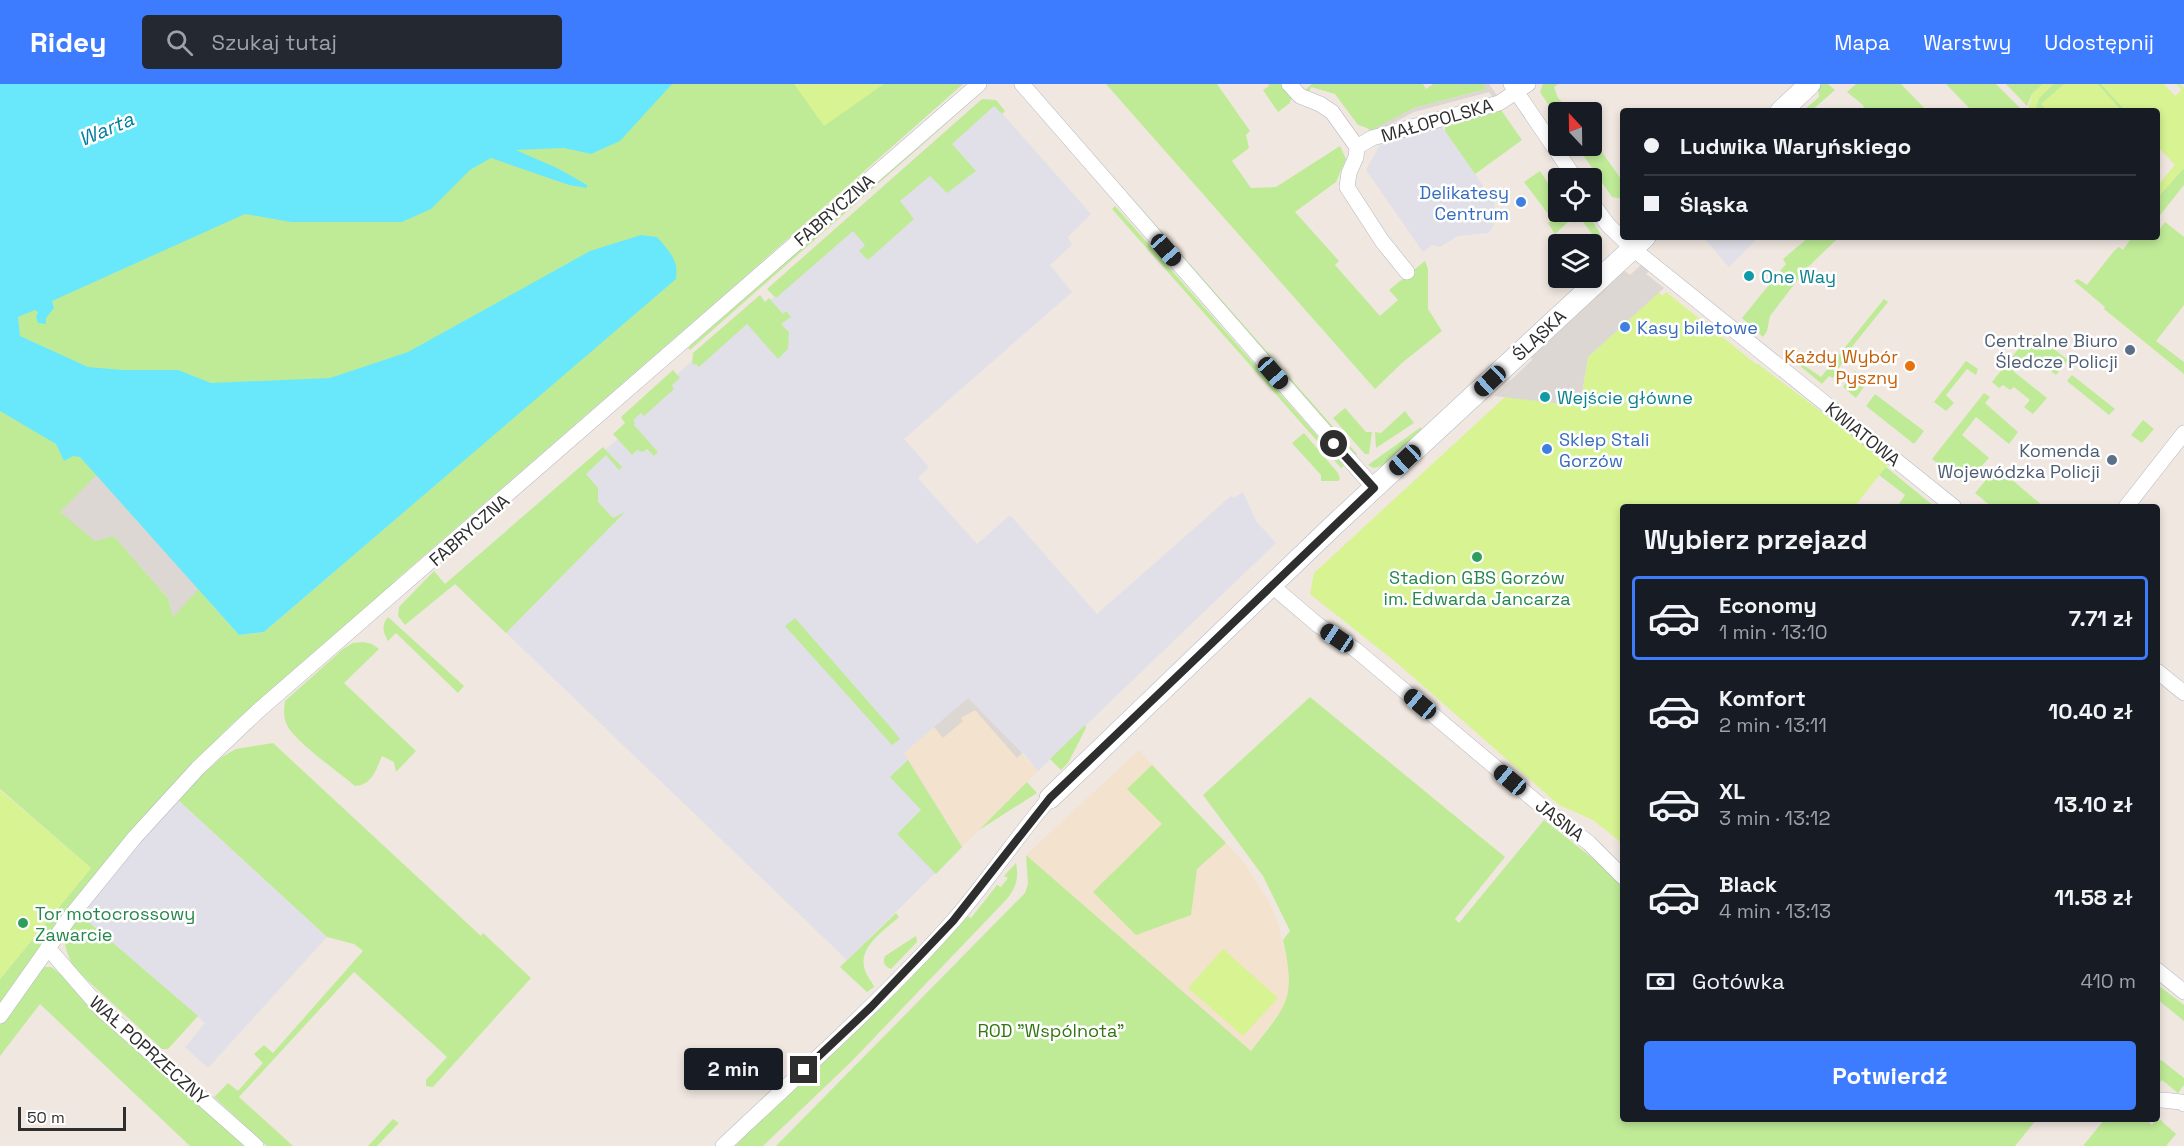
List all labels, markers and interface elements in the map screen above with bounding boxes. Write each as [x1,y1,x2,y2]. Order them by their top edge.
search box [142,15,562,69]
text: Ridey [30,24,106,60]
icon: search [163,26,196,59]
text: Szukaj tutaj [211,28,337,56]
text: Mapa [1834,29,1890,56]
text: Warstwy [1923,29,2011,56]
text: Udostępnij [2044,29,2154,56]
street label: MAŁOPOLSKA [1378,93,1496,147]
north arrow [1548,102,1602,156]
map controls [1548,102,1602,288]
water label: Warta [75,106,138,152]
text: Ludwika Waryńskiego [1680,132,1911,160]
button: locate [1548,168,1602,222]
street label: FABRYCZNA [789,169,879,251]
place label: Delikatesy Centrum [1419,181,1509,225]
text: Śląska [1680,190,1748,218]
marker: Delikatesy Centrum [1514,195,1528,209]
car [1147,231,1185,269]
button: layers [1548,234,1602,288]
place label: One Way [1761,265,1836,288]
marker: One Way [1742,269,1756,283]
street label: ŚLĄSKA [1507,304,1571,366]
place label: Kasy biletowe [1637,316,1758,339]
marker: Kasy biletowe [1618,320,1632,334]
place label: Centralne Biuro Śledcze Policji [1984,329,2118,373]
marker: Centralne Biuro Śledcze Policji [2123,343,2137,357]
place label: Każdy Wybór Pyszny [1784,345,1898,389]
car [1254,354,1292,392]
marker: Każdy Wybór Pyszny [1903,359,1917,373]
car [1471,362,1509,400]
place label: Wejście główne [1557,386,1693,409]
marker: Wejście główne [1538,390,1552,404]
street label: KWIATOWA [1821,397,1905,471]
place label: Sklep Stali Gorzów [1559,428,1649,472]
route start [1320,430,1347,457]
place label: Komenda Wojewódzka Policji [1938,439,2100,483]
car [1386,441,1424,479]
marker: Sklep Stali Gorzów [1540,442,1554,456]
marker: Komenda Wojewódzka Policji [2105,453,2119,467]
street label: FABRYCZNA [424,489,514,571]
text: Wybierz przejazd [1644,522,1868,557]
marker: Stadion GBS Gorzów im. Edwarda Jancarza [1470,550,1484,564]
place label: Stadion GBS Gorzów im. Edwarda Jancarza [1383,566,1571,610]
icon: car [1647,591,1701,645]
text: Economy [1719,591,1817,619]
text: 7.71 zł [2069,604,2133,632]
text: 1 min · 13:10 [1719,619,1828,645]
car [1317,620,1357,656]
icon: car [1647,684,1701,738]
text: Komfort [1719,684,1806,712]
car [1400,686,1440,722]
text: 10.40 zł [2048,697,2133,725]
text: 2 min · 13:11 [1719,712,1827,738]
car [1490,762,1530,798]
icon: car [1647,777,1701,831]
text: XL [1719,777,1745,805]
text: 13.10 zł [2054,790,2133,818]
street label: JASNA [1531,794,1589,846]
text: 3 min · 13:12 [1719,805,1831,831]
icon: car [1647,870,1701,924]
text: Black [1719,870,1777,898]
text: 11.58 zł [2054,883,2133,911]
text: 4 min · 13:13 [1719,898,1831,924]
place label: Tor motocrossowy Zawarcie [35,902,195,946]
marker: Tor motocrossowy Zawarcie [16,916,30,930]
icon: cash [1644,965,1677,998]
text: Gotówka [1692,967,1785,995]
text: 410 m [2080,968,2136,994]
street label: WAŁ POPRZECZNY [85,991,213,1109]
park label: ROD "Wspólnota" [977,1019,1125,1042]
button: Potwierdź [1644,1041,2136,1110]
callout: 2 min [684,1049,783,1091]
text: 2 min [708,1056,759,1082]
route end [790,1056,817,1083]
scale bar [18,1104,126,1132]
text: 50 m [27,1107,65,1128]

